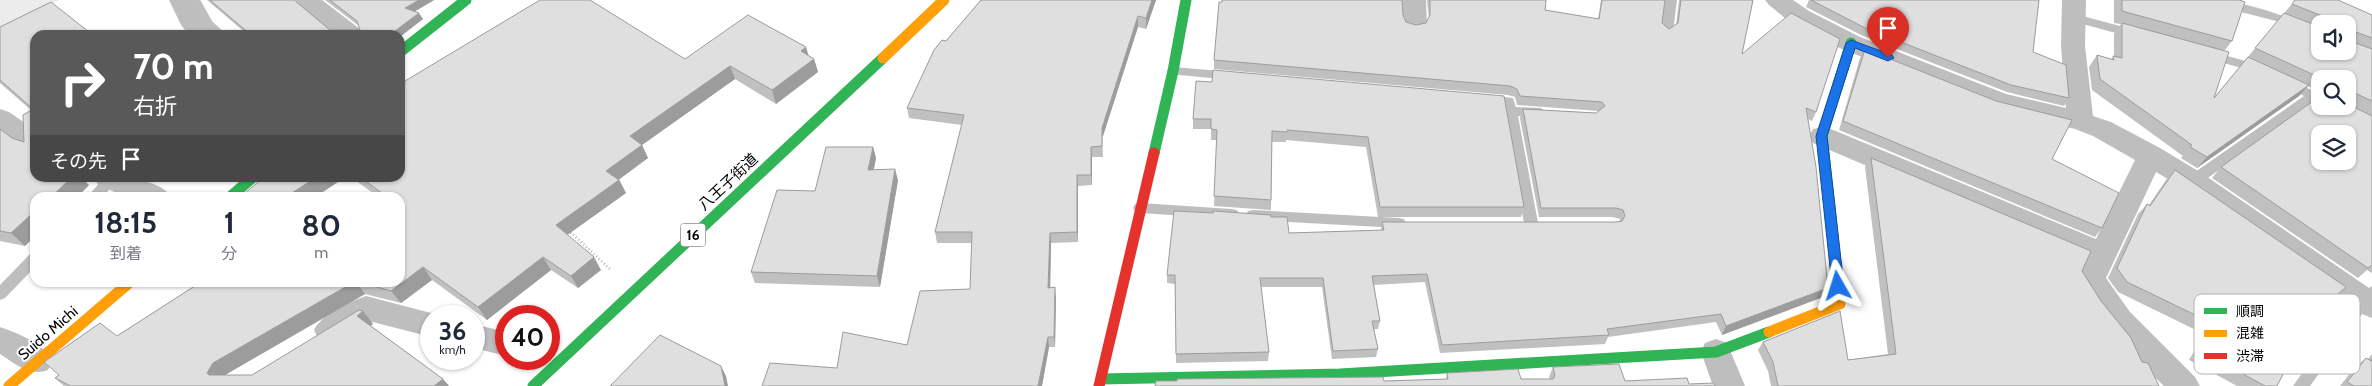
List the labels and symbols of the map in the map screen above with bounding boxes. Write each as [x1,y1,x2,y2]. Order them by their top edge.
pin [1867,7,1909,58]
street label: 八王子街道 [694,150,762,214]
road number: 16 [680,224,706,246]
position arrow [1811,259,1863,311]
legend [2194,294,2360,374]
street label: Suido Michi [15,302,81,364]
text: 順調 [2236,302,2264,320]
speed limit sign: 40 [495,305,560,370]
text: 混雑 [2236,324,2264,342]
text: 渋滞 [2236,347,2264,365]

